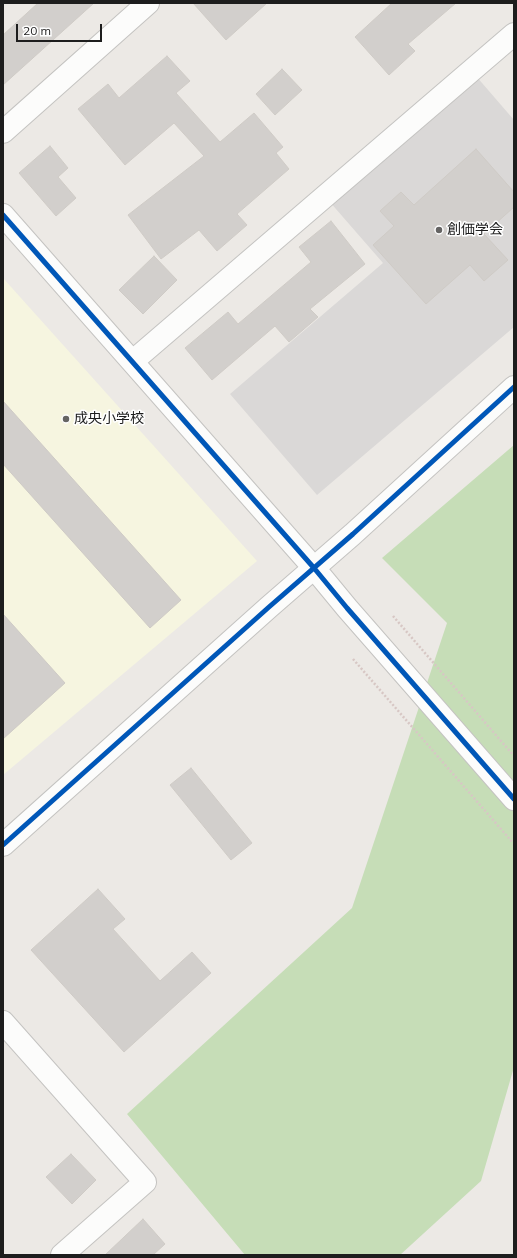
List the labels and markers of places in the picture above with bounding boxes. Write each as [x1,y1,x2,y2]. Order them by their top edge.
place label: 創価学会 [447,222,503,238]
marker: 創価学会 [434,225,444,235]
place label: 成央小学校 [74,411,144,427]
marker: 成央小学校 [61,414,71,424]

